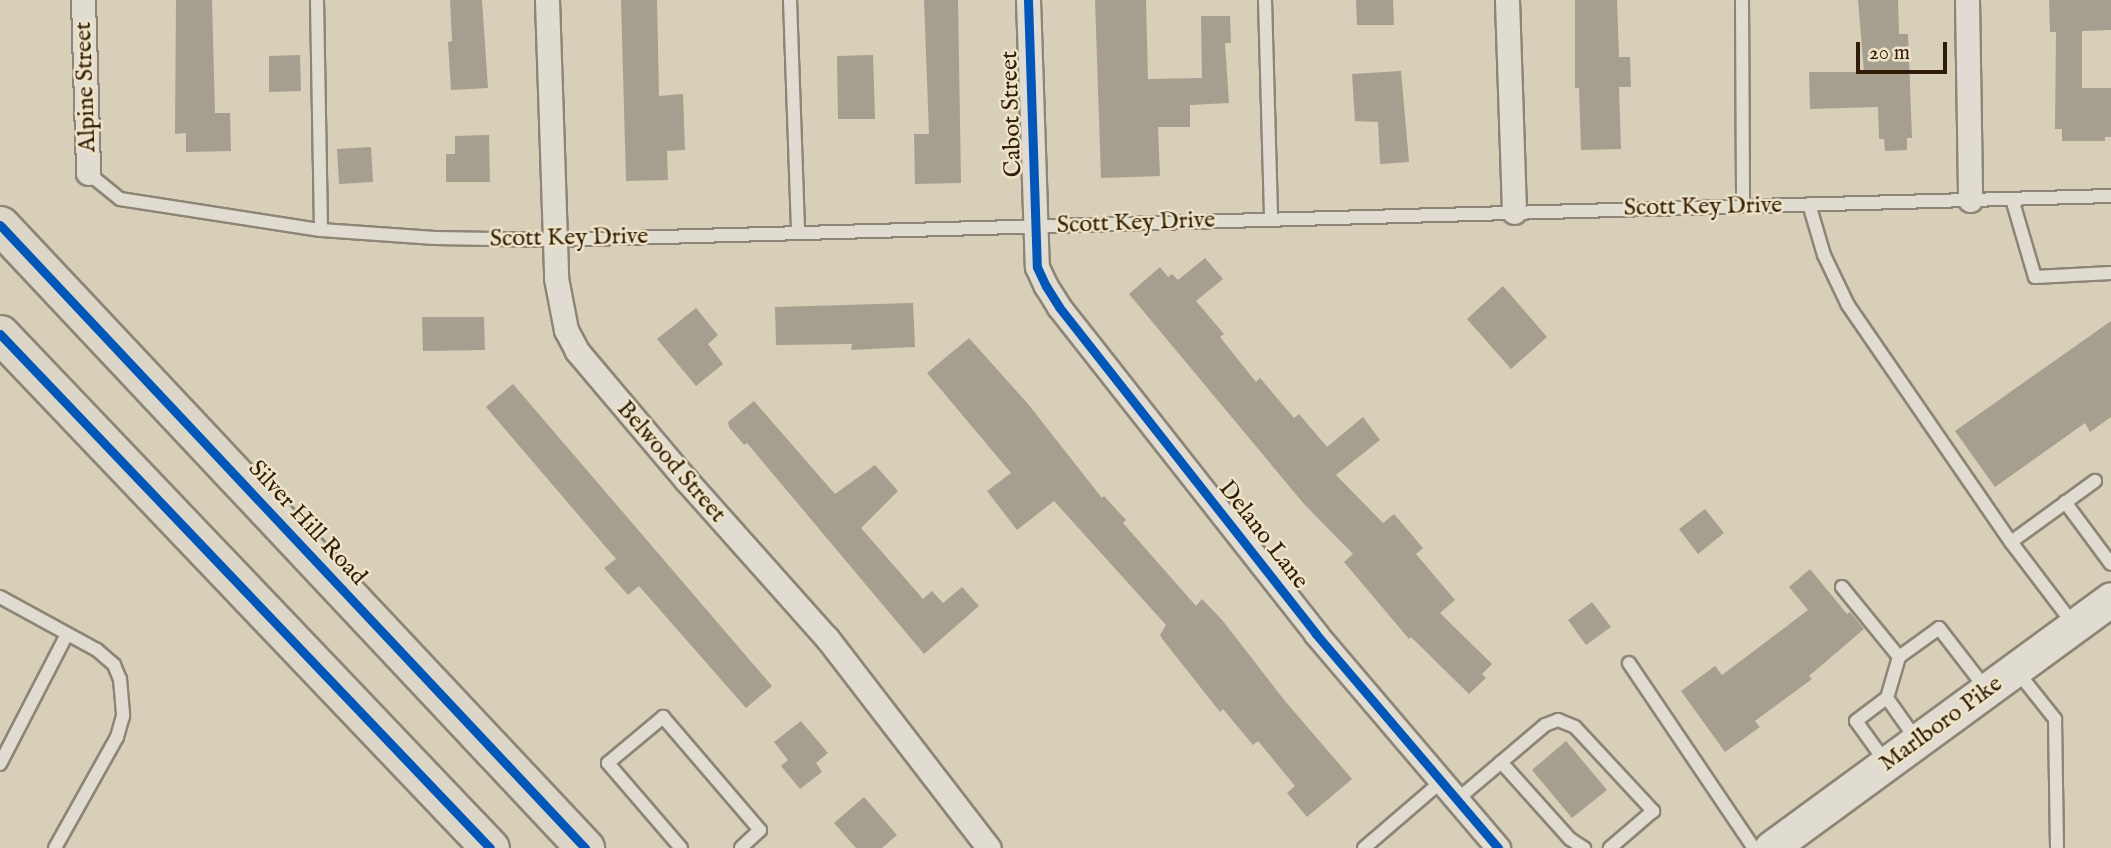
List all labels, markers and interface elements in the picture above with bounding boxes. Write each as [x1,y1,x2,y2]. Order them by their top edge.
street label: Alpine Street [69,21,103,153]
scale bar [1859,28,1950,72]
text: 20 m [1869,40,1910,67]
street label: Cabot Street [995,50,1029,178]
street label: Scott Key Drive [1623,191,1783,223]
street label: Scott Key Drive [1056,206,1216,240]
street label: Scott Key Drive [489,222,649,254]
street label: Belwood Street [610,395,732,529]
street label: Silver Hill Road [242,455,372,591]
street label: Delano Lane [1212,475,1314,595]
street label: Marlboro Pike [1874,670,2008,778]

